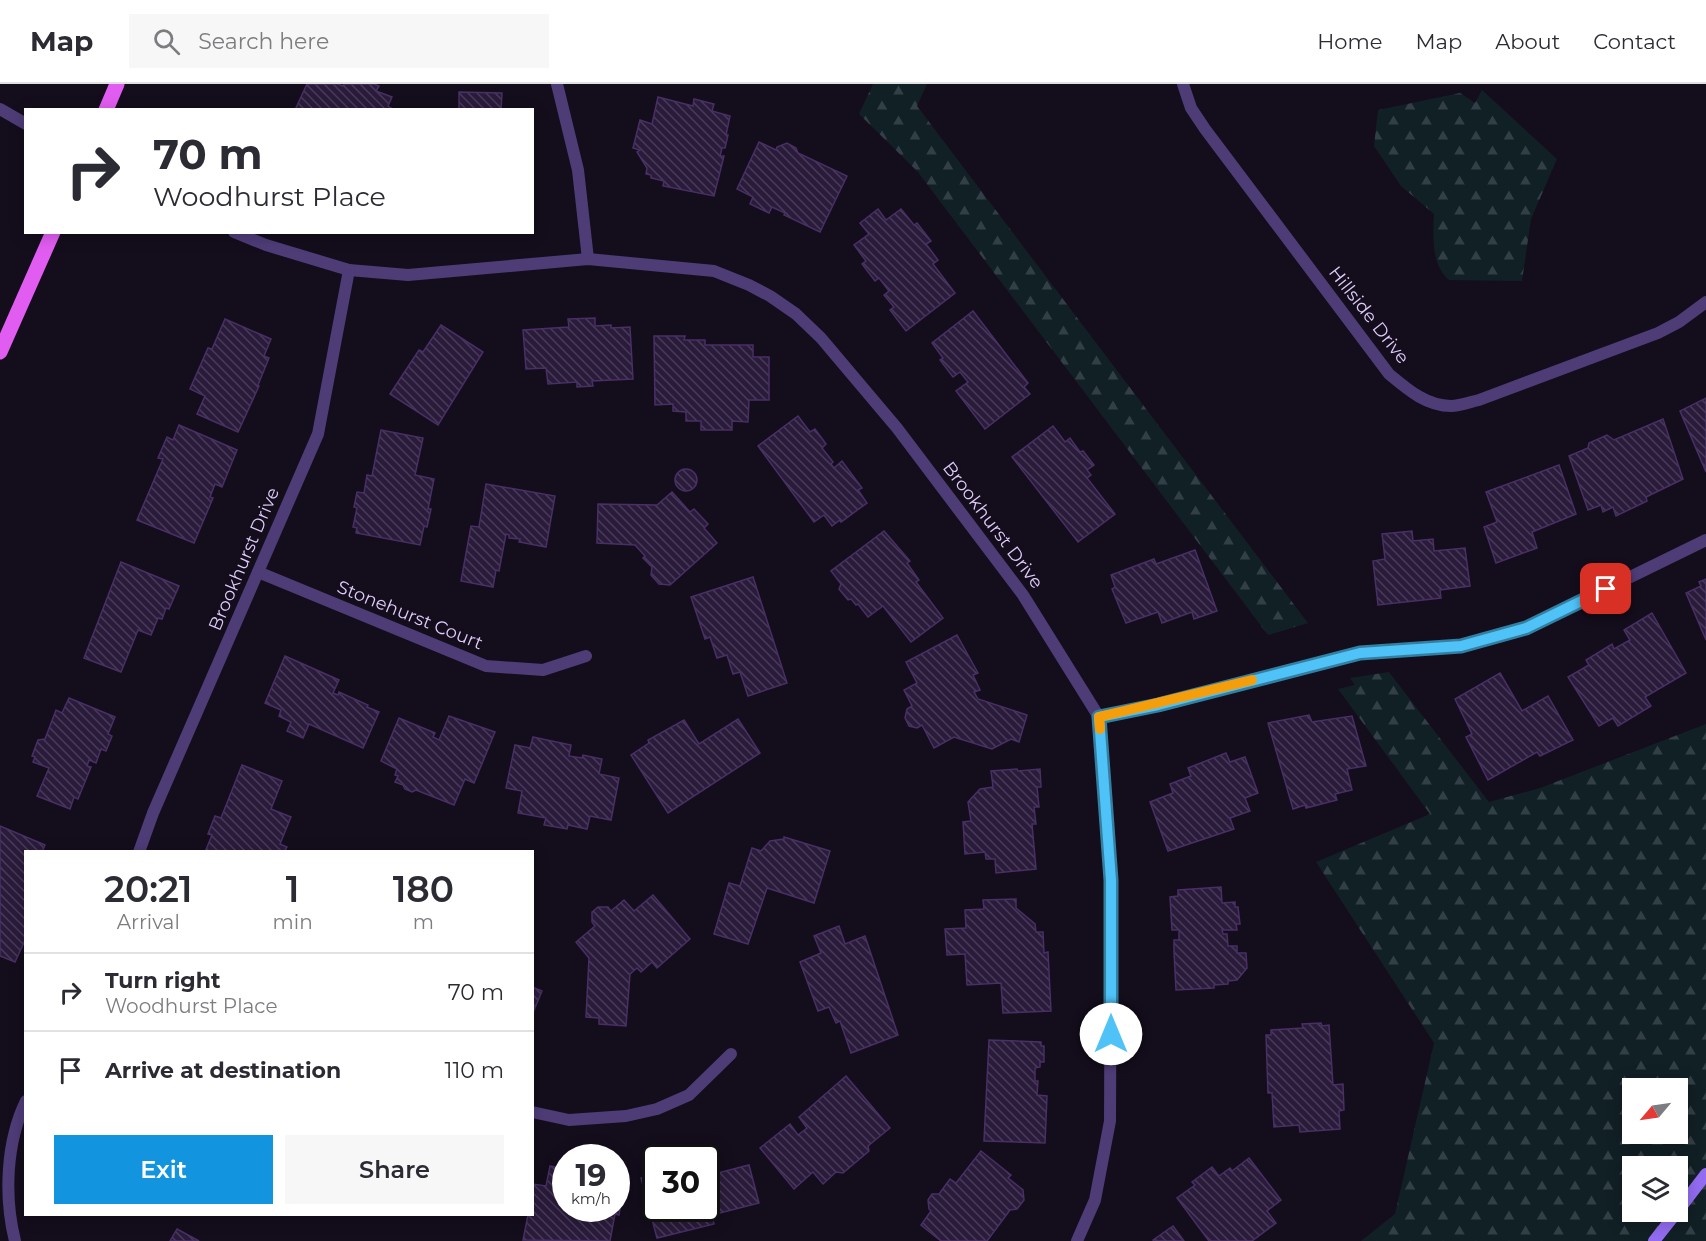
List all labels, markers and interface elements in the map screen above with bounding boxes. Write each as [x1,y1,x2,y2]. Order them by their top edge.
search box [129,14,549,68]
text: Map [30,24,93,58]
icon: search [150,25,183,58]
text: Search here [198,28,329,55]
text: Home [1317,29,1382,54]
text: Map [1415,29,1462,54]
text: About [1495,29,1560,54]
text: Contact [1593,29,1676,54]
text: 70 m [153,128,263,180]
icon: right [54,132,132,210]
text: Woodhurst Place [153,180,386,213]
street label: Hillside Drive [1324,262,1414,368]
street label: Brookhurst Drive [938,457,1048,593]
street label: Brookhurst Drive [204,484,284,634]
pin [1580,563,1631,614]
icon: arrive [1589,572,1622,605]
street label: Stonehurst Court [334,576,486,654]
text: 20:21 [104,867,193,911]
text: 1 [286,867,299,911]
text: 180 [393,867,454,911]
text: Arrival [117,910,180,934]
text: min [273,910,313,934]
text: m [413,910,434,934]
text: Turn right [105,967,220,994]
icon: right [54,976,87,1009]
text: 70 m [448,979,504,1006]
text: Woodhurst Place [105,994,278,1018]
position arrow [1079,1002,1143,1066]
icon: arrive [54,1054,87,1087]
text: Arrive at destination [105,1057,341,1084]
text: 110 m [444,1057,504,1084]
north arrow [1622,1078,1688,1144]
map controls [1622,1078,1688,1222]
button: Exit [54,1135,273,1204]
button: Share [285,1135,504,1204]
speed limit sign: 30 [642,1144,720,1222]
button: layers [1622,1156,1688,1222]
text: 19 [576,1157,606,1194]
text: km/h [571,1189,611,1208]

